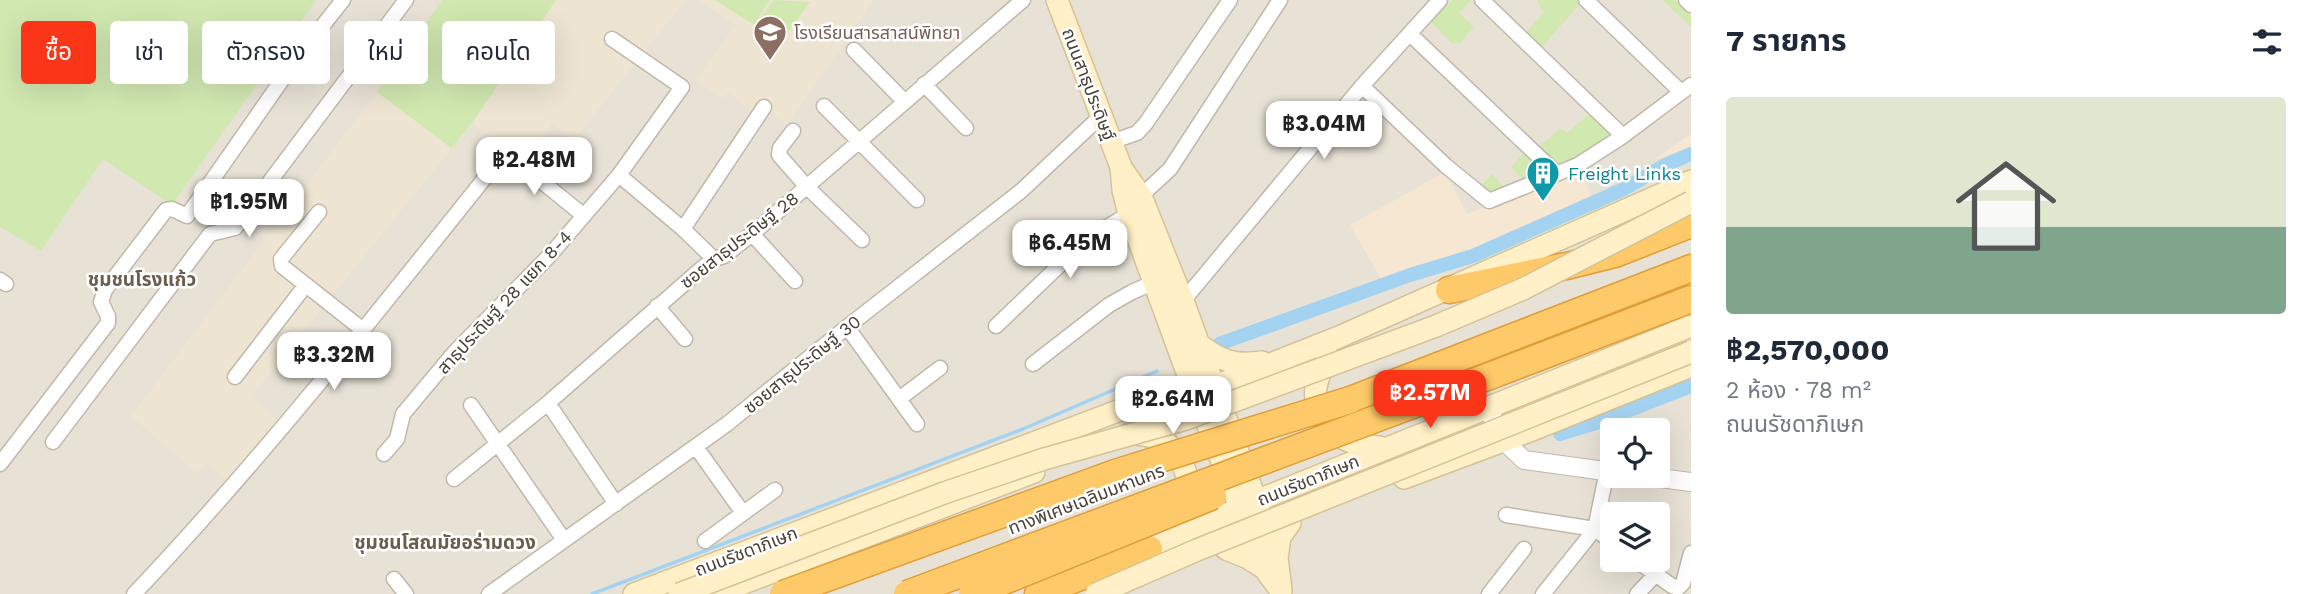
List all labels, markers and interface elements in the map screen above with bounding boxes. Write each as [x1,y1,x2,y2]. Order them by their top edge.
school or university icon: โรงเรียนสารสาสน์พิทยา [751,13,789,62]
chip: ซื้อ [21,21,96,84]
chip: เช่า [110,21,188,84]
chip: ตัวกรอง [202,21,330,84]
chip: ใหม่ [344,21,428,84]
chip: คอนโด [442,21,555,84]
place label: โรงเรียนสารสาสน์พิทยา [794,22,960,43]
text: 7 รายการ [1726,23,1847,58]
icon: filters [2248,23,2286,61]
street label: ถนนสาธุประดิษฐ์ [1057,25,1120,144]
pin: ฿3.04M [1267,102,1381,161]
text: ฿3.04M [1282,110,1366,137]
pin: ฿2.48M [477,138,591,197]
icon: home [1943,143,2069,269]
text: ฿2.48M [492,146,576,173]
building icon: Freight Links [1524,154,1562,203]
place label: Freight Links [1568,163,1681,184]
pin: ฿1.95M [192,180,306,239]
street label: ซอยสาธุประดิษฐ์ 28 [676,187,803,294]
text: ฿1.95M [210,188,288,215]
pin: ฿6.45M [1013,220,1127,280]
street label: สาธุประดิษฐ์ 28 แยก 8-4 [432,226,577,379]
text: ฿6.45M [1028,229,1112,256]
district label: ชุมชนโรงแก้ว [88,268,196,291]
street label: ซอยสาธุประดิษฐ์ 30 [739,310,865,418]
pin: ฿3.32M [277,332,391,392]
text: ฿2,570,000 [1726,332,1889,367]
text: ฿3.32M [293,341,375,368]
pin: ฿2.57M [1373,370,1487,430]
pin: ฿2.64M [1116,376,1230,436]
text: 2 ห้อง · 78 m² [1726,377,1871,404]
text: ฿2.57M [1389,379,1471,406]
text: ฿2.64M [1131,385,1215,412]
text: ถนนรัชดาภิเษก [1726,411,1864,438]
map controls [1600,418,1670,572]
button: locate [1600,418,1670,488]
street label: ถนนรัชดาภิเษก [1254,450,1362,510]
street label: ทางพิเศษเฉลิมมหานคร [1005,459,1167,538]
button: layers [1600,502,1670,572]
street label: ถนนรัชดาภิเษก [692,522,800,580]
district label: ชุมชนโสณมัยอร่ามดวง [354,531,536,554]

